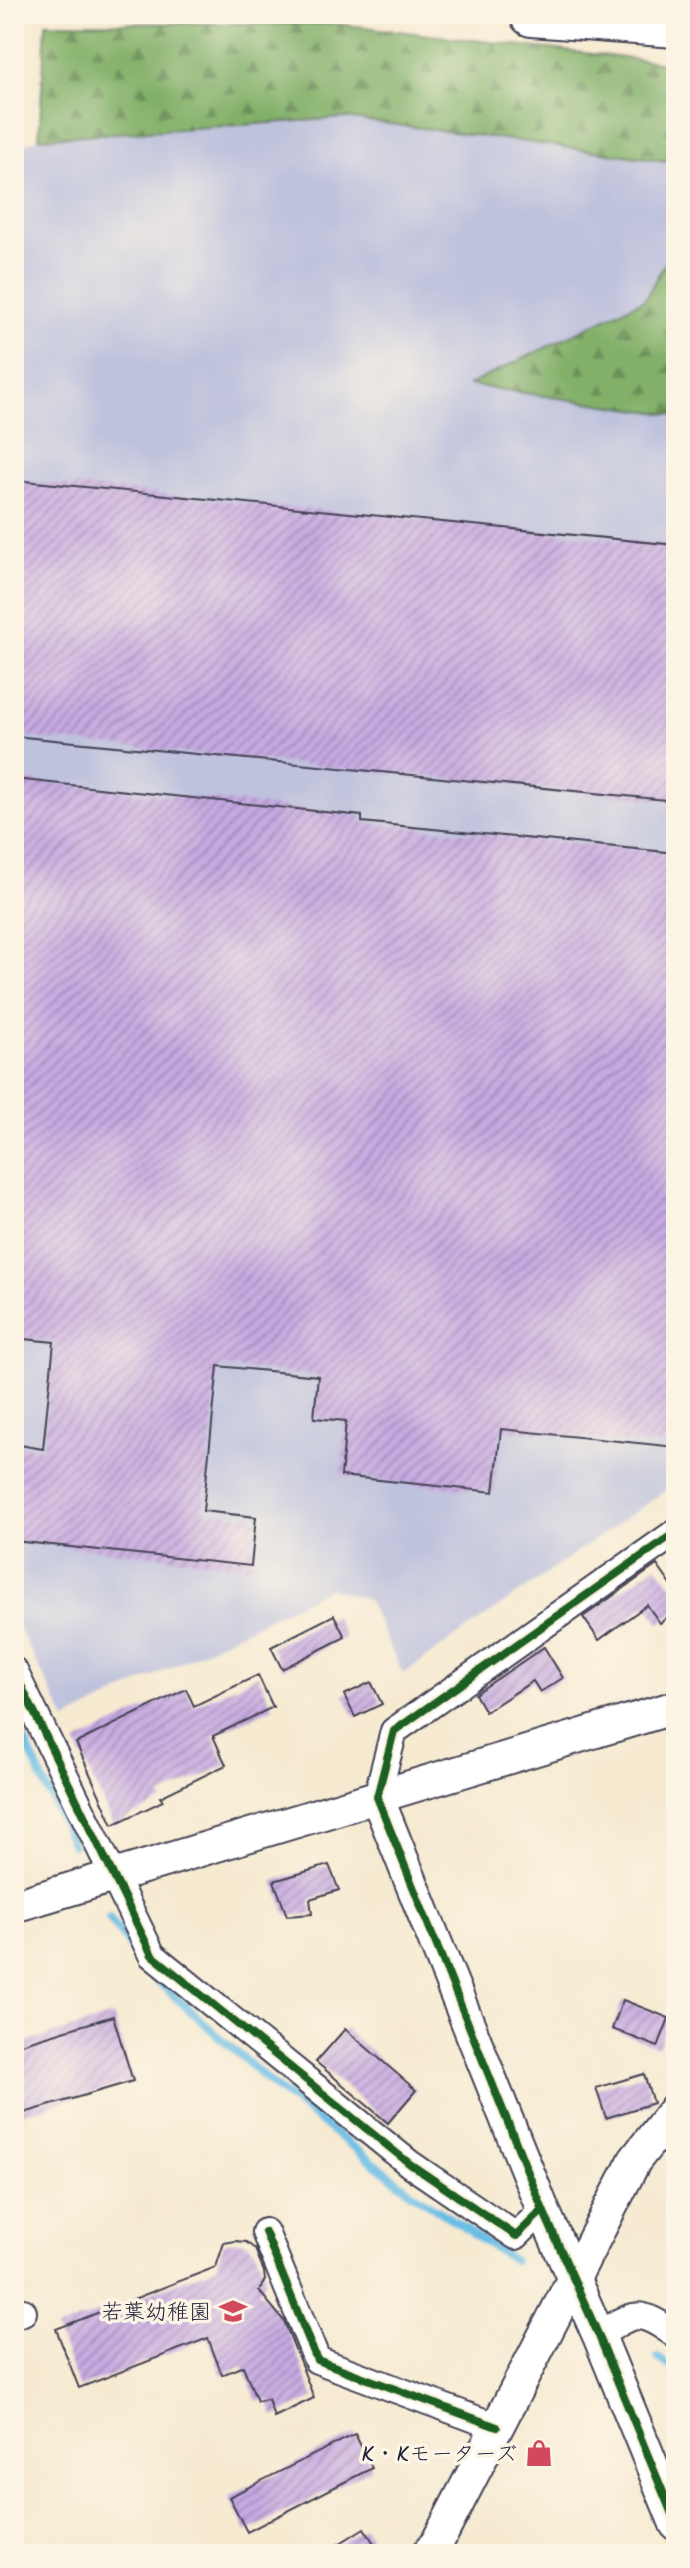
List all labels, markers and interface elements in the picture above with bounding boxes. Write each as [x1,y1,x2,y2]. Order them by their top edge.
place label: 若葉幼稚園 [101,2296,211,2331]
school or university icon: 若葉幼稚園 [218,2296,248,2326]
place label: K・Kモーターズ [361,2438,517,2473]
shop icon: K・Kモーターズ [524,2438,554,2468]

